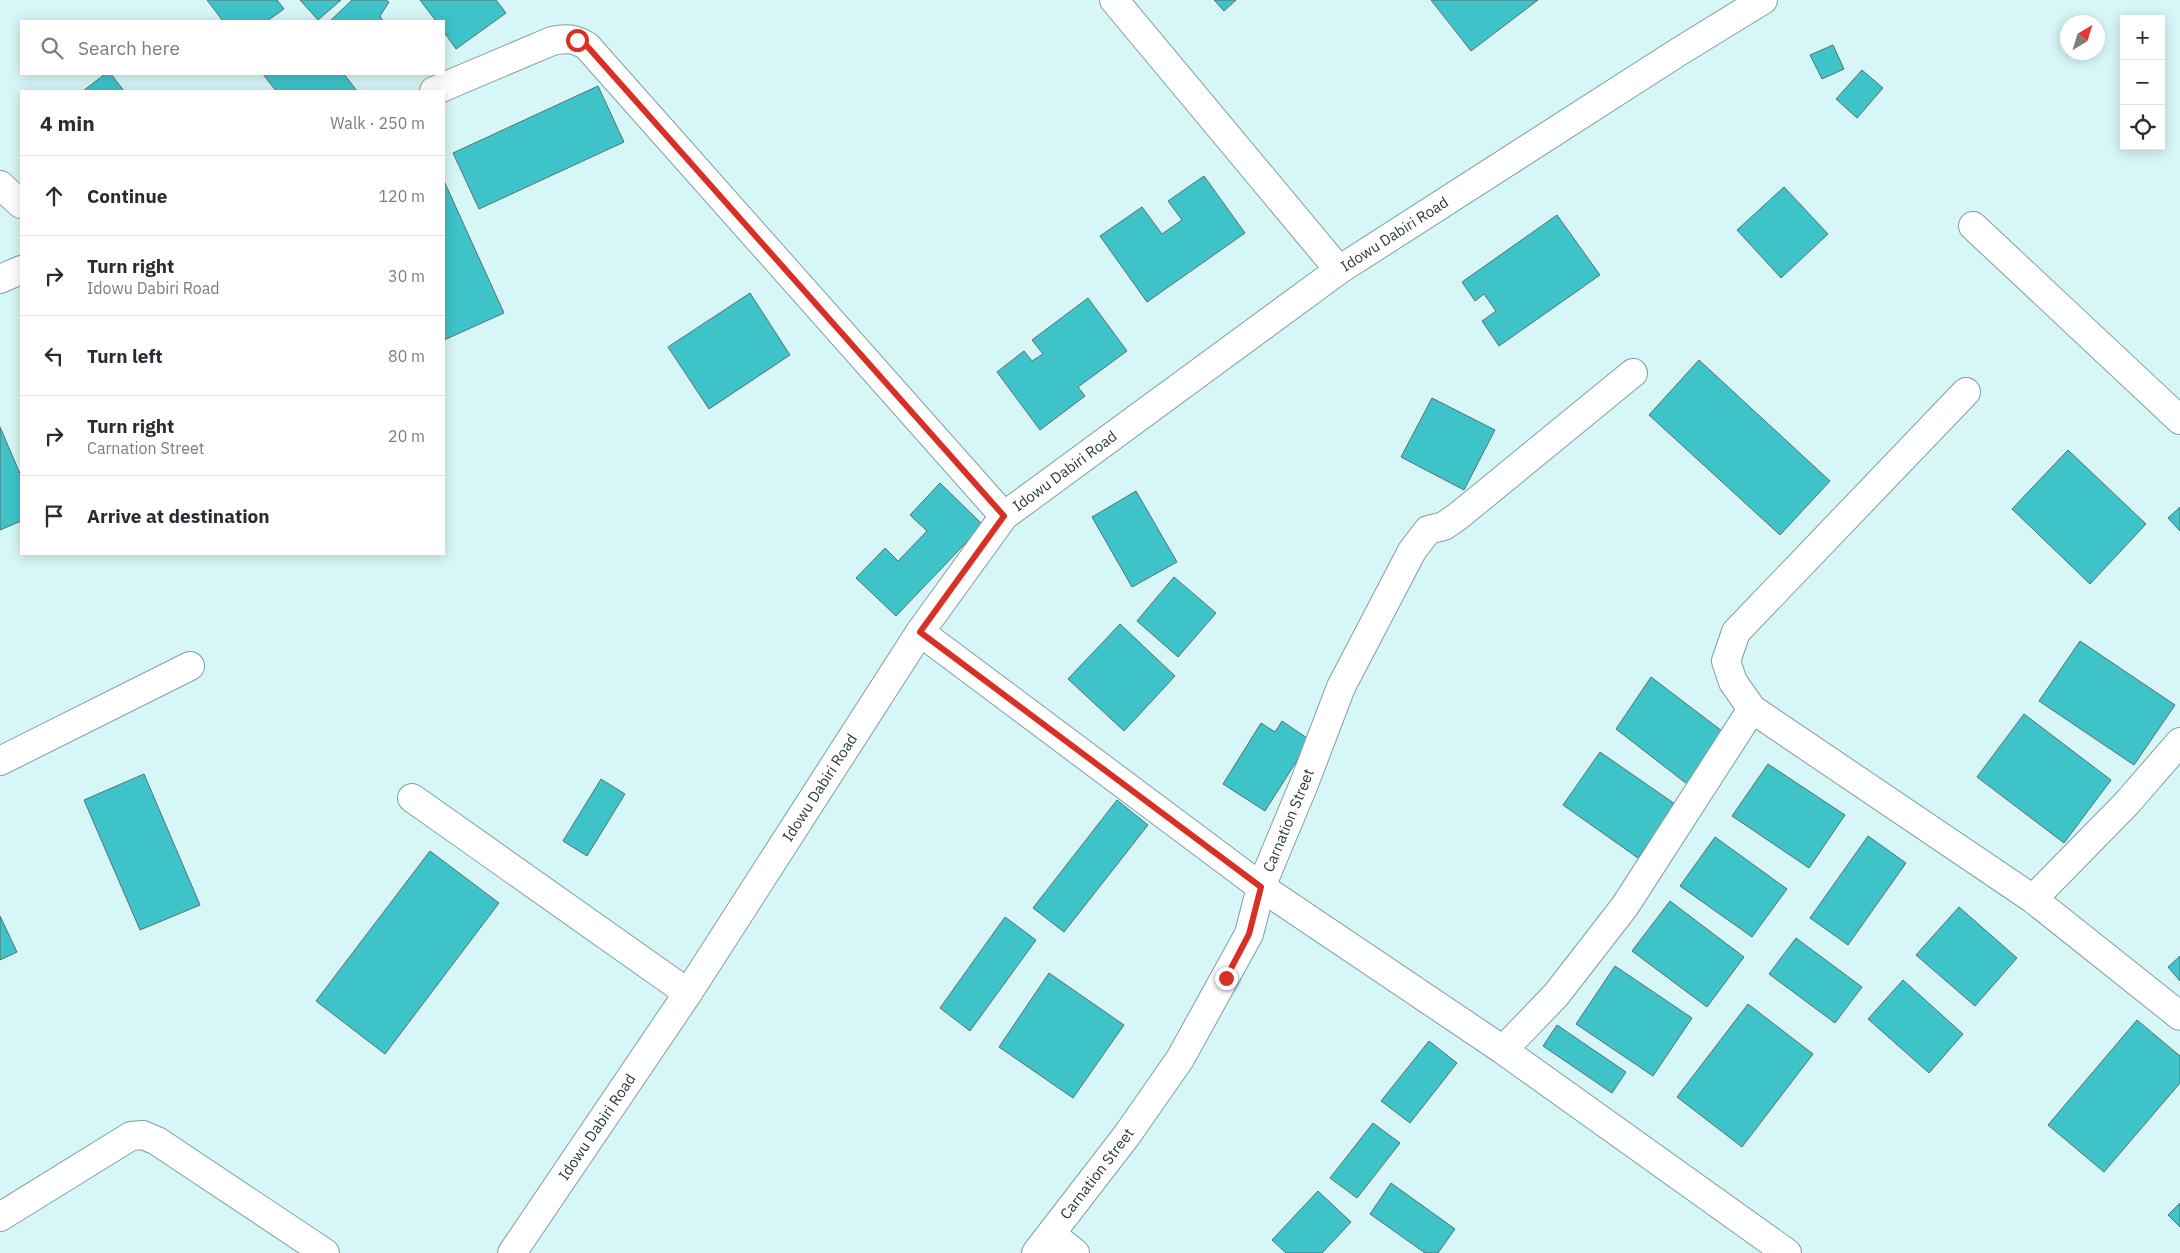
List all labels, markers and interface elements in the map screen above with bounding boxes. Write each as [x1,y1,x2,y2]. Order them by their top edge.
north arrow [2060,15,2105,60]
map controls [2120,15,2165,150]
button: + [2120,15,2165,60]
search box [20,20,445,75]
route start [566,29,589,52]
icon: search [38,34,66,62]
text: Search here [78,36,180,60]
button: − [2120,60,2165,105]
button: locate [2120,105,2165,150]
text: 4 min [40,109,95,137]
text: Walk · 250 m [330,113,425,133]
icon: ahead [40,182,68,210]
text: Continue [87,184,167,208]
text: 120 m [378,186,425,206]
street label: Idowu Dabiri Road [1337,192,1452,276]
text: Turn right [87,254,174,278]
icon: right [40,262,68,290]
text: 30 m [388,266,425,286]
text: Idowu Dabiri Road [87,278,220,298]
icon: left [40,342,68,370]
text: Turn left [87,344,163,368]
text: 80 m [388,346,425,366]
text: Turn right [87,414,174,438]
icon: right [40,422,68,450]
text: 20 m [388,426,425,446]
street label: Idowu Dabiri Road [1009,426,1121,515]
text: Carnation Street [87,438,204,458]
icon: arrive [40,502,68,530]
text: Arrive at destination [87,504,270,528]
street label: Idowu Dabiri Road [778,730,861,845]
street label: Carnation Street [1258,766,1318,875]
route end [1215,967,1238,990]
street label: Idowu Dabiri Road [554,1070,640,1184]
street label: Carnation Street [1056,1124,1138,1223]

